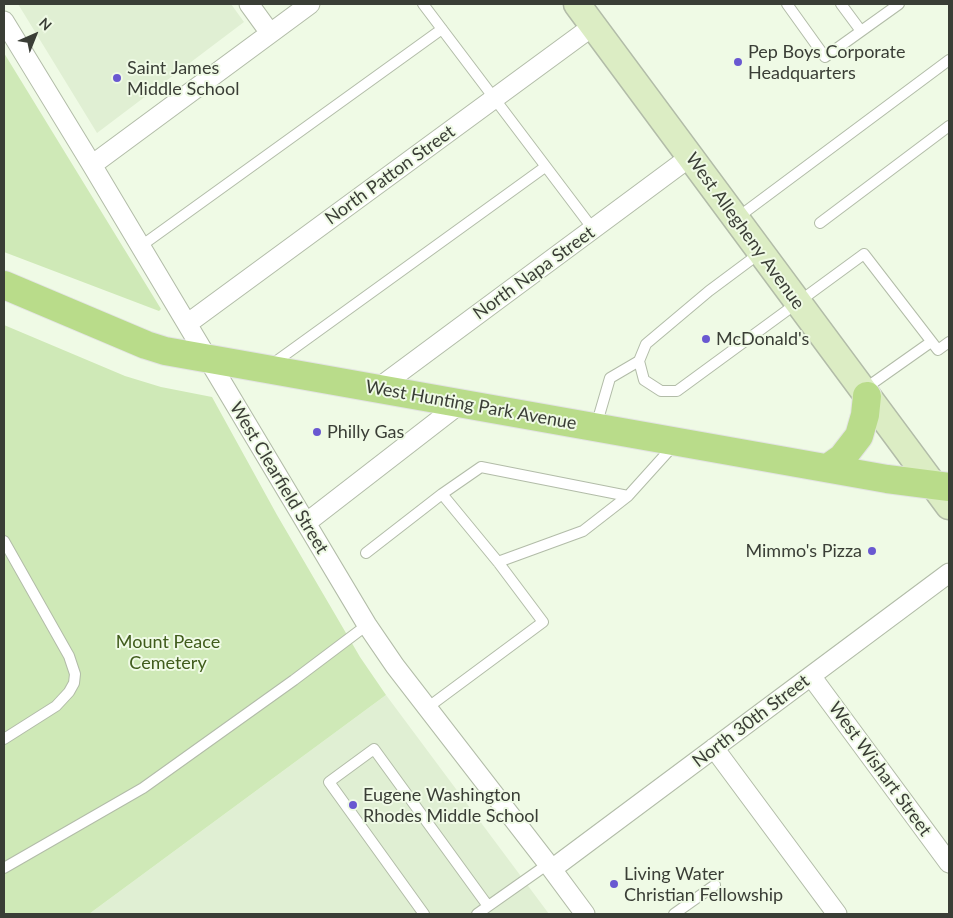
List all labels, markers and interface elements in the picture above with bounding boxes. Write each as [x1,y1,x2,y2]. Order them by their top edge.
north arrow [10,10,60,60]
text: N [36,14,56,34]
place label: Pep Boys Corporate Headquarters [748,41,906,84]
marker: Pep Boys Corporate Headquarters [732,56,744,68]
place label: Saint James Middle School [127,57,239,100]
marker: Saint James Middle School [111,72,123,84]
street label: North Patton Street [321,121,459,229]
street label: West Allegheny Avenue [681,148,809,314]
street label: North Napa Street [469,222,599,324]
place label: McDonald's [716,328,809,350]
marker: McDonald's [700,333,712,345]
street label: West Hunting Park Avenue [364,376,578,434]
street label: West Clearfield Street [225,398,333,558]
place label: Philly Gas [327,421,404,443]
marker: Philly Gas [311,426,323,438]
place label: Mimmo's Pizza [745,540,862,562]
marker: Mimmo's Pizza [866,545,878,557]
park label: Mount Peace Cemetery [116,631,220,674]
street label: North 30th Street [688,670,814,772]
street label: West Wishart Street [824,698,936,840]
place label: Eugene Washington Rhodes Middle School [363,784,539,826]
marker: Eugene Washington Rhodes Middle School [347,799,359,811]
place label: Living Water Christian Fellowship [624,863,783,906]
marker: Living Water Christian Fellowship [608,878,620,890]

